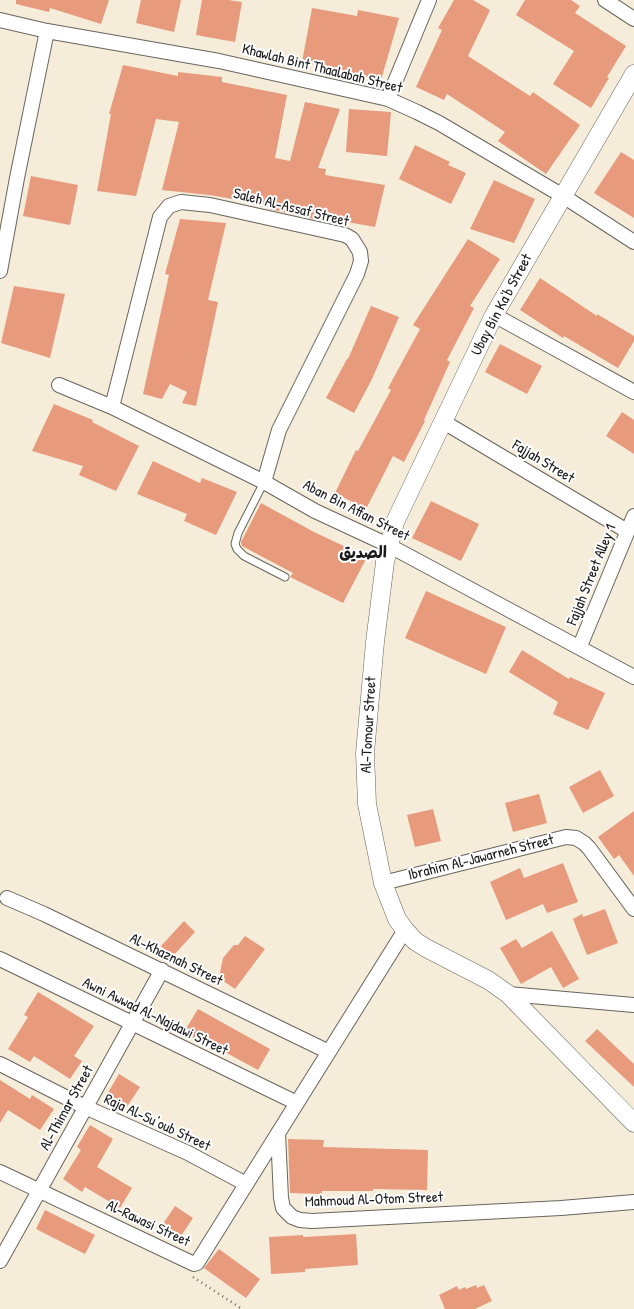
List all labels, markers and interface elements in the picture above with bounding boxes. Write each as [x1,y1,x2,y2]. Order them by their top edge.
street label: Khawlah Bint Thaalabah Street [240,40,404,98]
street label: Saleh Al-Assaf Street [231,185,351,231]
street label: Ubay Bin Ka‘b Street [468,251,536,359]
street label: Fajjah Street [509,436,577,488]
street label: Aban Bin Affan Street [300,476,412,546]
street label: Fajjah Street Alley 1 [564,522,620,628]
district label: الصديق [339,544,387,564]
street label: Al-Tomour Street [357,676,381,774]
street label: Ibrahim Al-Jawarneh Street [406,831,556,885]
street label: Al-Khaznah Street [127,930,225,990]
street label: Awni Awwad Al-Najdawi Street [79,974,231,1060]
street label: Al-Thimar Street [36,1062,98,1154]
street label: Raja Al-Su’oub Street [101,1090,213,1156]
street label: Mahmoud Al-Otom Street [305,1189,443,1211]
street label: Al-Rawasi Street [103,1197,193,1251]

